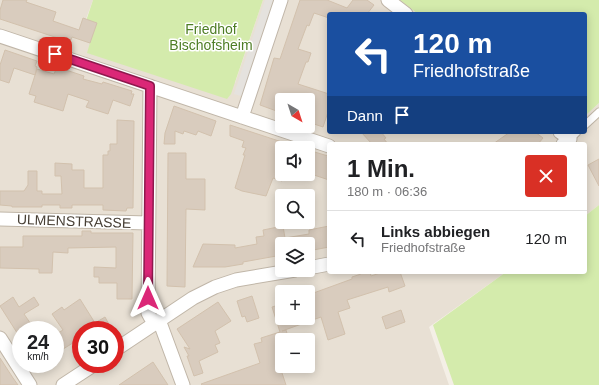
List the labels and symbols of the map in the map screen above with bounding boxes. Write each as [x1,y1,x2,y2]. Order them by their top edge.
park label: Friedhof Bischofsheim [169,21,253,53]
pin [38,37,72,71]
north arrow [275,93,315,133]
street label: ULMENSTRASSE [17,211,131,231]
position arrow [127,277,169,319]
speed limit sign: 30 [72,321,124,373]

